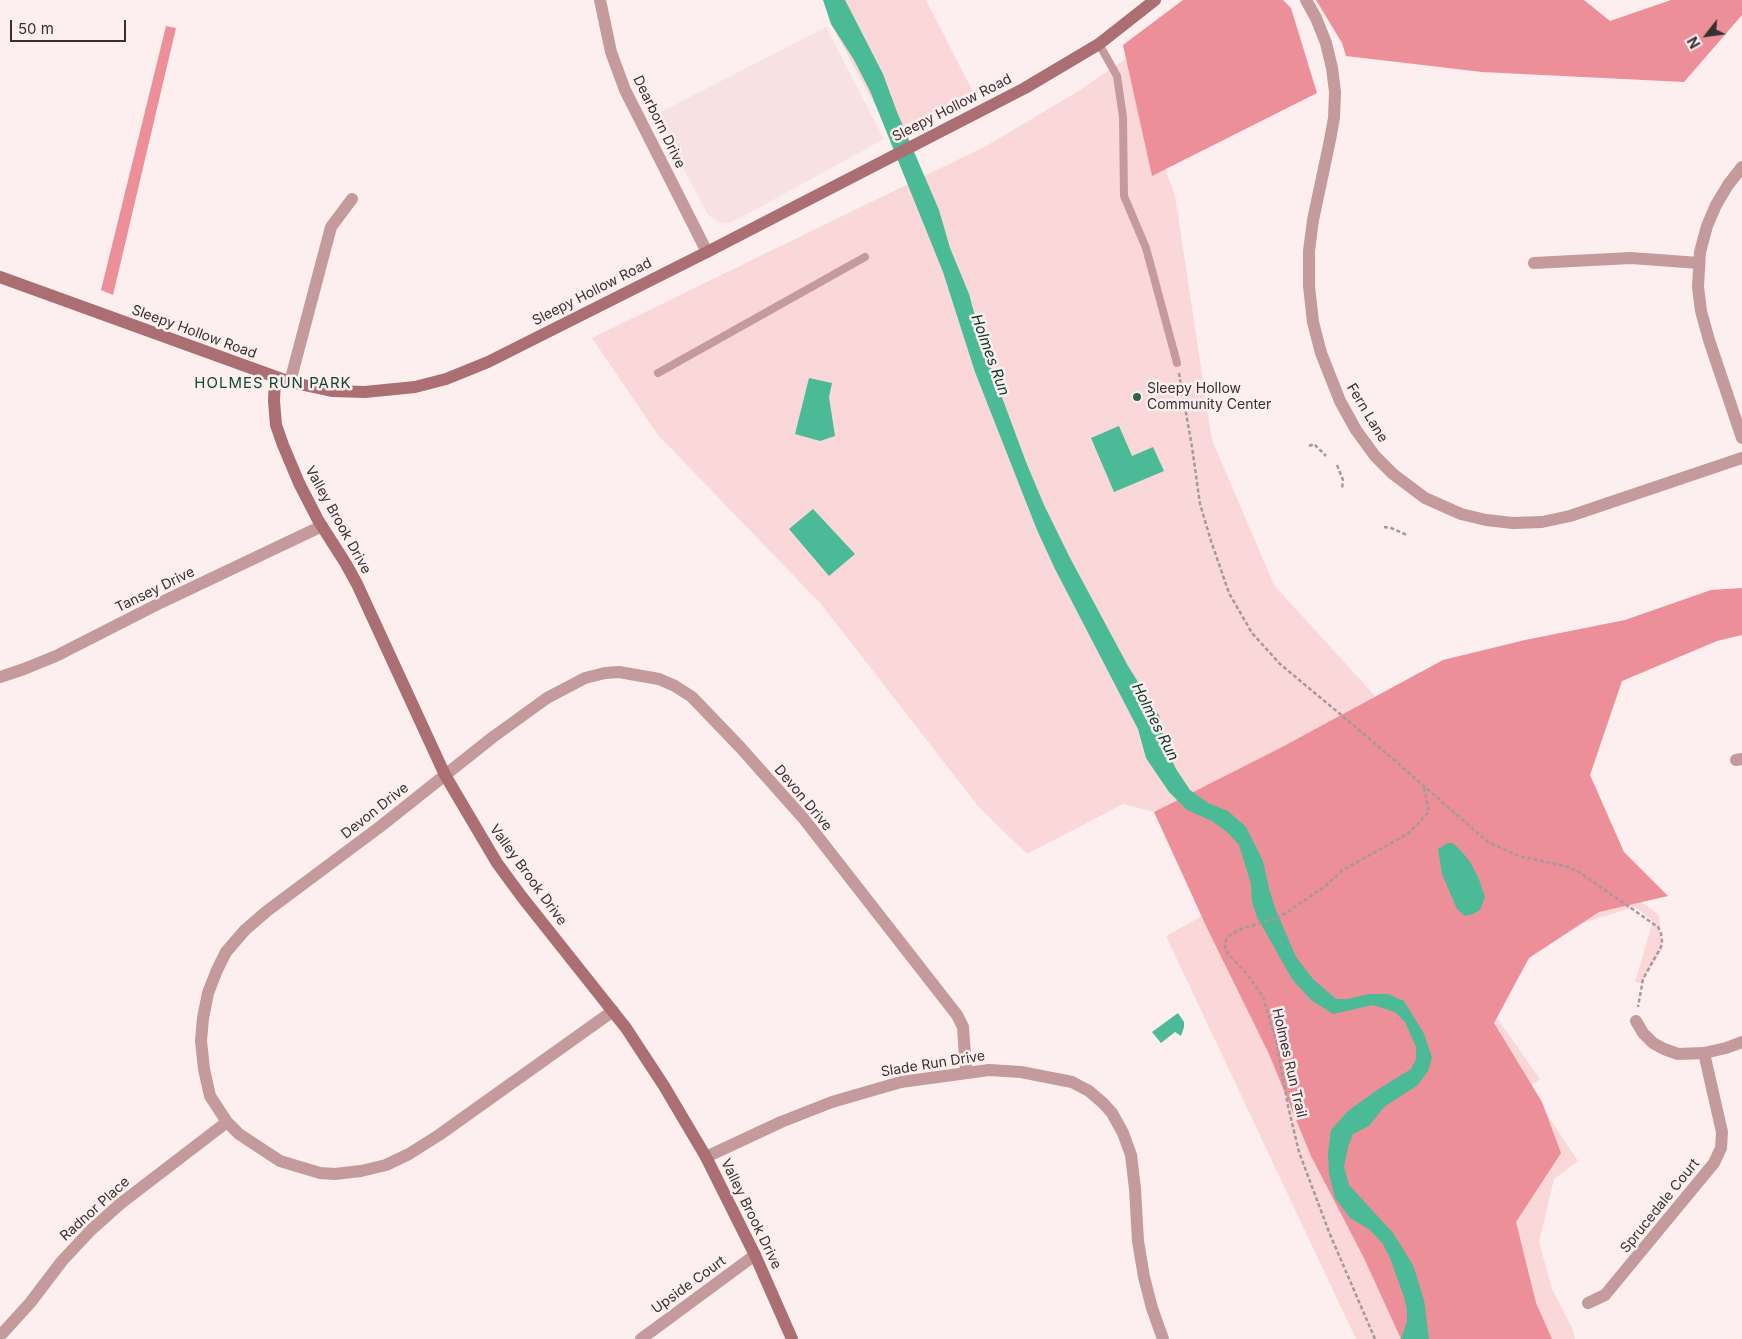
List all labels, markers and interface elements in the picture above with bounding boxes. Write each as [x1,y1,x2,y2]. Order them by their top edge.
scale bar [12,10,129,42]
north arrow [1682,10,1732,60]
text: 50 m [18,19,54,38]
text: N [1684,34,1704,52]
street label: Sleepy Hollow Road [890,71,1014,145]
street label: Dearborn Drive [629,73,689,171]
street label: Sleepy Hollow Road [530,255,654,329]
street label: Sleepy Hollow Road [129,302,259,362]
water label: Holmes Run [967,312,1013,398]
district label: HOLMES RUN PARK [192,374,354,392]
street label: Fern Lane [1343,380,1391,446]
place label: Sleepy Hollow Community Center [1147,381,1271,414]
marker: Sleepy Hollow Community Center [1131,391,1143,403]
street label: Valley Brook Drive [301,463,375,577]
street label: Tansey Drive [113,564,197,616]
water label: Holmes Run [1128,680,1182,764]
street label: Devon Drive [771,762,835,834]
street label: Devon Drive [338,779,412,843]
street label: Valley Brook Drive [486,821,570,929]
street label: Holmes Run Trail [1268,1007,1310,1119]
street label: Slade Run Drive [880,1047,986,1081]
street label: Valley Brook Drive [717,1156,785,1272]
street label: Sprucedale Court [1617,1156,1703,1256]
street label: Radnor Place [57,1173,133,1245]
street label: Upside Court [649,1253,729,1317]

